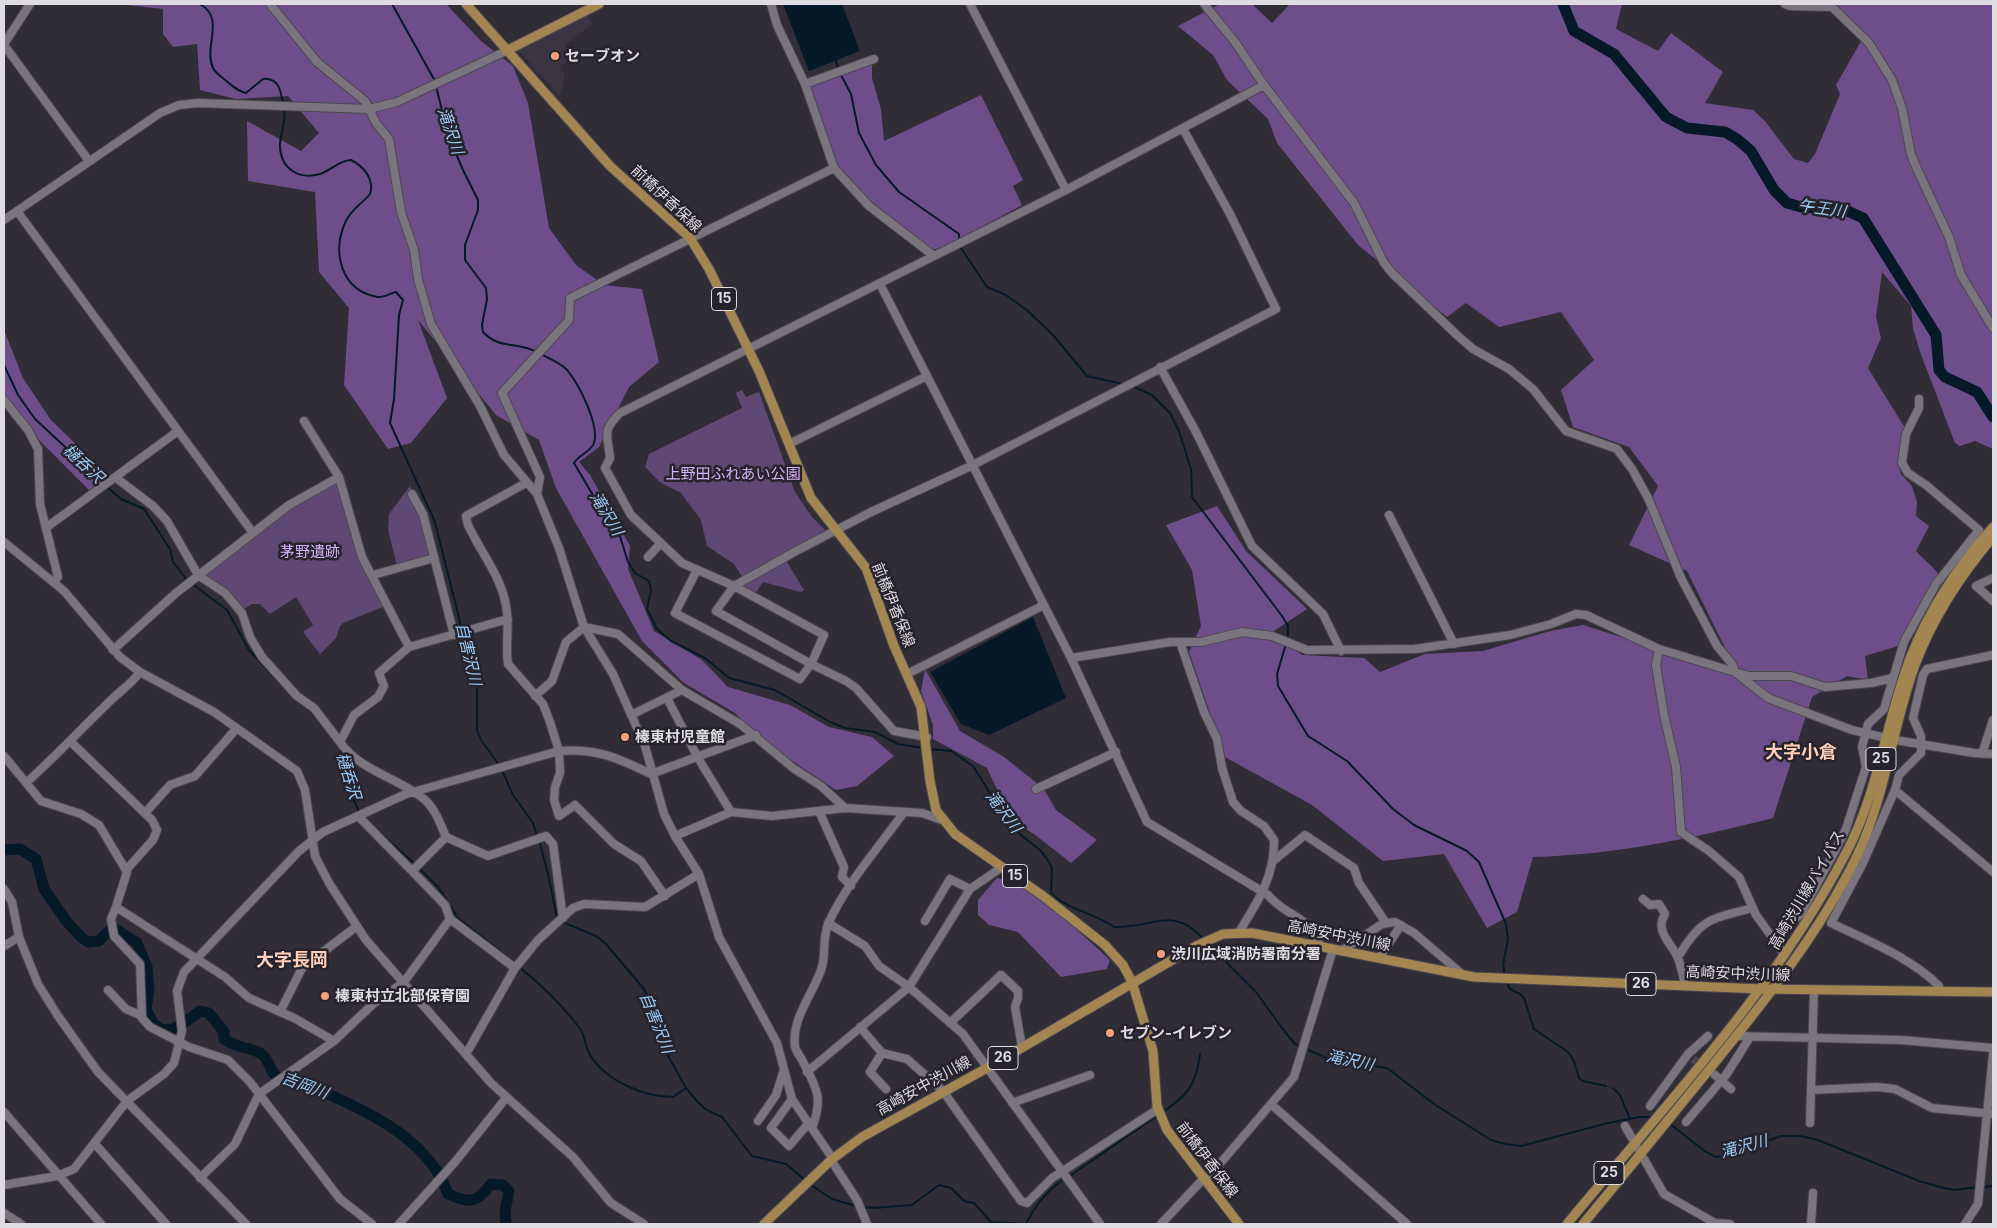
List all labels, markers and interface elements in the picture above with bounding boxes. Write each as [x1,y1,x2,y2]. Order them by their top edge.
place label: セーブオン [565,47,640,65]
marker: セーブオン [549,50,561,62]
water label: 滝沢川 [433,105,467,157]
street label: 前橋伊香保線 [627,162,705,236]
water label: 午王川 [1797,196,1847,222]
road number: 15 [712,288,736,310]
water label: 樋呑沢 [59,441,107,487]
park label: 上野田ふれあい公園 [666,465,800,483]
water label: 滝沢川 [585,488,627,540]
park label: 茅野遺跡 [280,543,340,561]
street label: 前橋伊香保線 [868,560,918,650]
water label: 自害沢川 [451,621,485,687]
place label: 榛東村児童館 [635,728,725,746]
marker: 榛東村児童館 [619,731,631,743]
district label: 大字小倉 [1765,742,1837,764]
road number: 25 [1866,748,1896,771]
water label: 樋呑沢 [332,750,364,802]
water label: 滝沢川 [981,787,1025,837]
street label: 高崎渋川線バイパス [1765,827,1849,953]
road number: 15 [1002,864,1028,888]
street label: 高崎安中渋川線 [1286,917,1392,955]
place label: 渋川広域消防署南分署 [1171,945,1321,963]
marker: 渋川広域消防署南分署 [1155,948,1167,960]
district label: 大字長岡 [256,950,328,972]
street label: 高崎安中渋川線 [1685,963,1791,985]
road number: 26 [1626,972,1656,996]
place label: 榛東村立北部保育園 [335,987,470,1005]
marker: 榛東村立北部保育園 [319,990,331,1002]
water label: 自害沢川 [635,990,677,1056]
place label: セブン-イレブン [1120,1024,1232,1042]
marker: セブン-イレブン [1104,1027,1116,1039]
road number: 26 [988,1046,1018,1070]
water label: 滝沢川 [1325,1047,1375,1075]
street label: 高崎安中渋川線 [874,1053,974,1119]
water label: 吉岡川 [279,1068,331,1104]
street label: 前橋伊香保線 [1173,1119,1241,1201]
water label: 滝沢川 [1718,1132,1770,1162]
road number: 25 [1594,1162,1624,1184]

